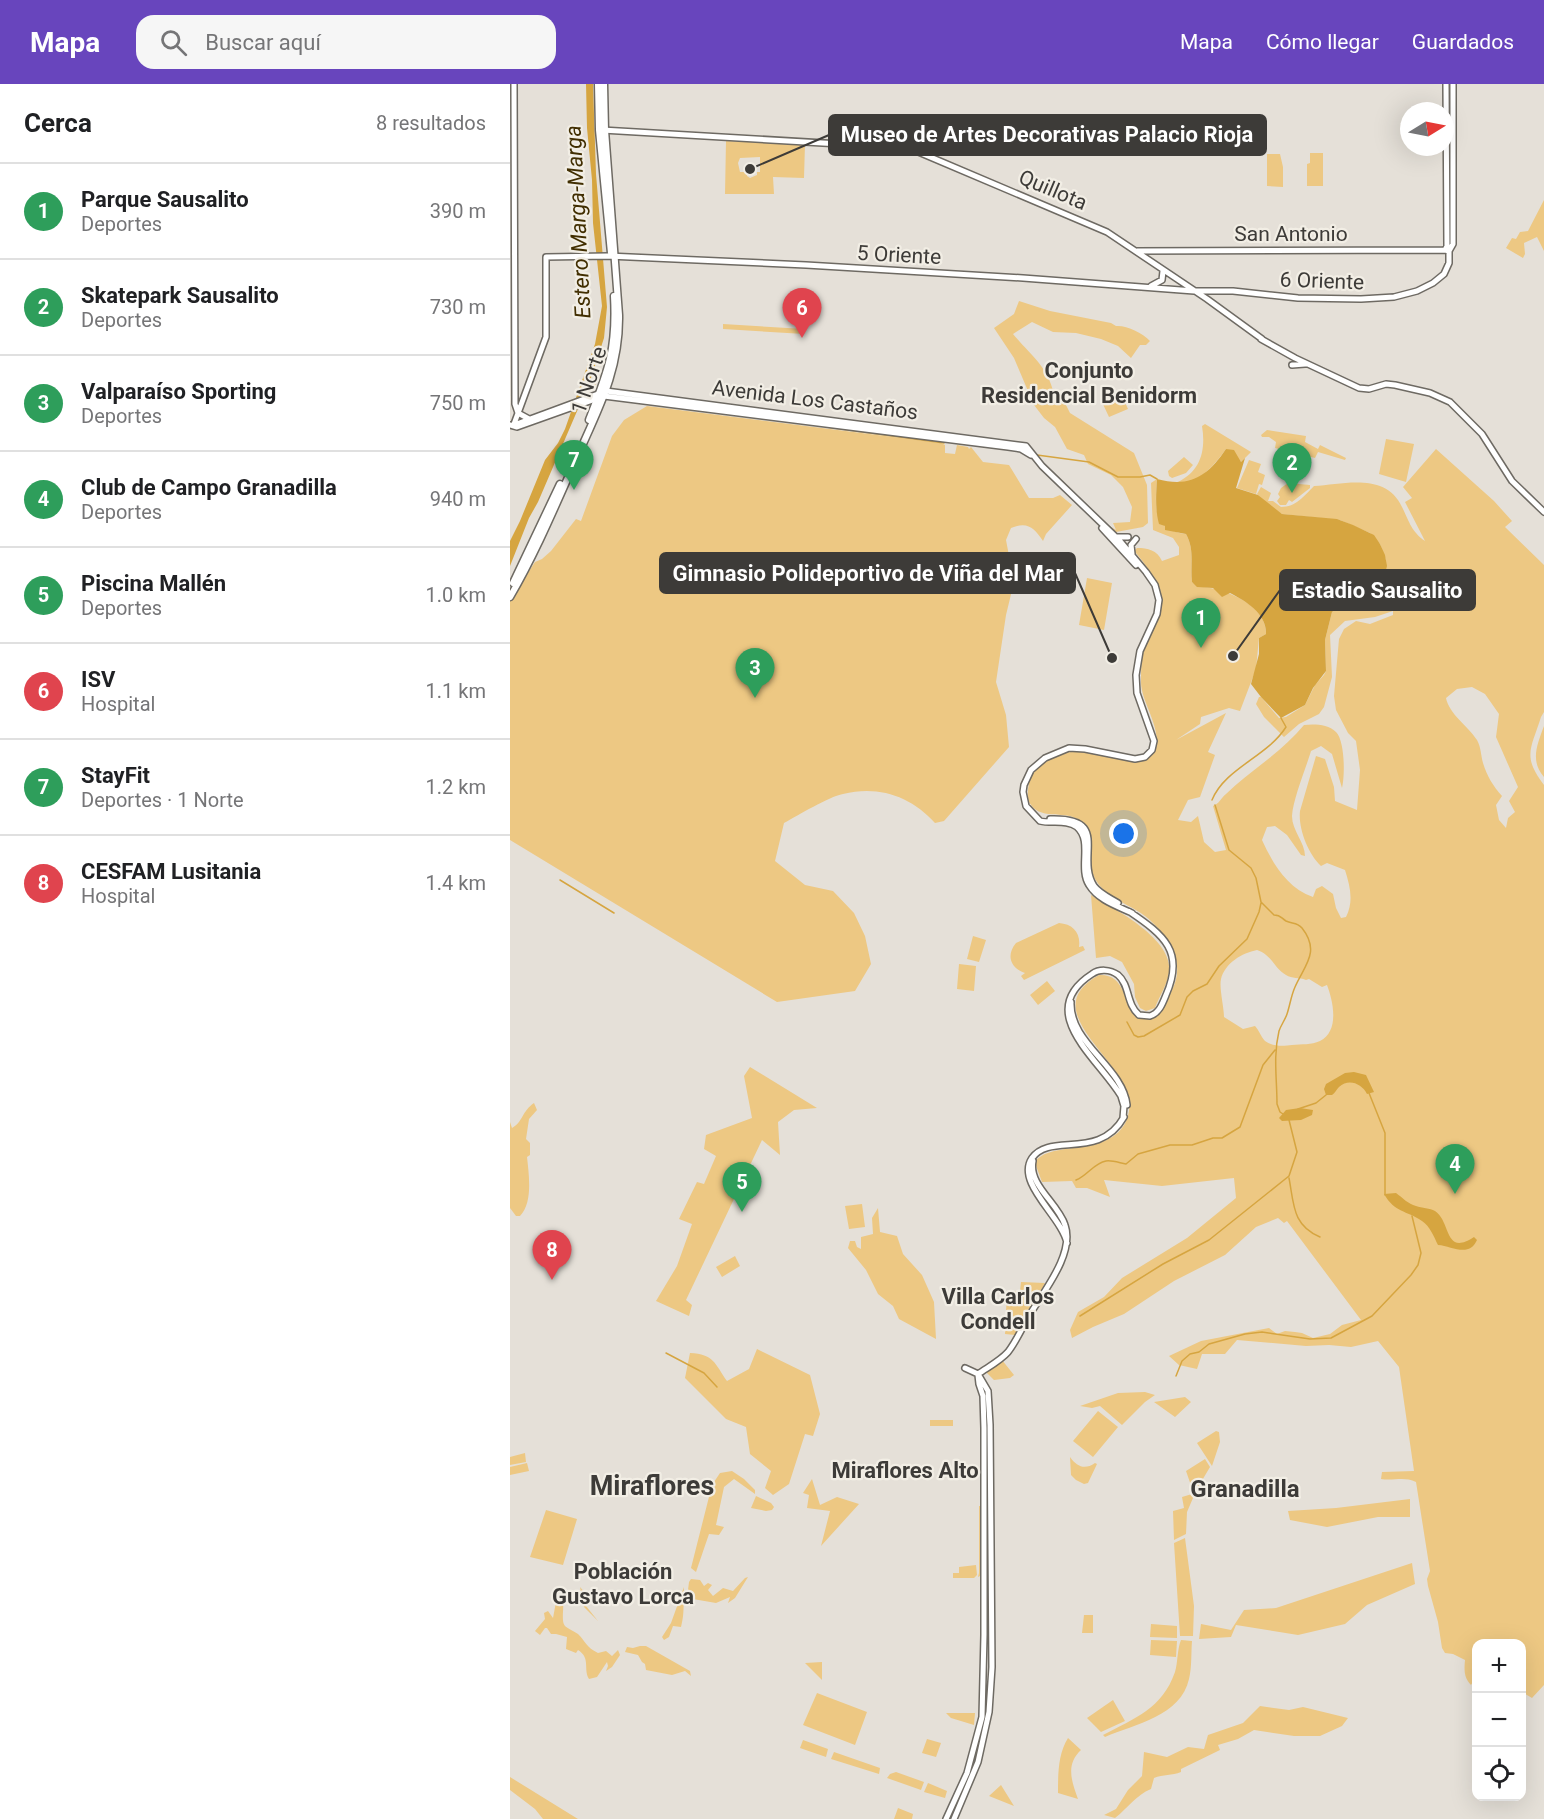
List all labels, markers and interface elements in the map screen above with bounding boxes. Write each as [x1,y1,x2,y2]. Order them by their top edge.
search box [136,15,556,69]
text: Mapa [30,26,100,59]
icon: search [157,26,190,59]
text: Buscar aquí [205,30,321,55]
text: Mapa [1180,30,1233,54]
text: Cómo llegar [1266,30,1379,54]
text: Guardados [1412,30,1514,54]
north arrow [1400,102,1454,156]
text: Cerca [24,108,92,138]
text: 8 resultados [376,111,486,135]
callout: Museo de Artes Decorativas Palacio Rioja [829,115,1266,155]
text: Museo de Artes Decorativas Palacio Rioja [841,122,1254,147]
water label: Estero Marga-Marga [560,125,596,319]
street label: Quillota [1015,165,1091,215]
text: Parque Sausalito [81,187,249,212]
text: 1 [38,199,49,223]
text: 390 m [430,199,486,223]
text: Deportes [81,212,162,236]
street label: San Antonio [1234,222,1348,246]
street label: 5 Oriente [856,241,942,269]
street label: 6 Oriente [1279,268,1365,294]
text: Skatepark Sausalito [81,283,279,308]
pin: 6 [782,288,822,338]
text: 2 [38,295,49,319]
text: 730 m [430,295,486,319]
text: Deportes [81,308,162,332]
street label: 1 Norte [566,343,612,417]
district label: Conjunto Residencial Benidorm [981,358,1197,408]
street label: Avenida Los Castaños [711,375,919,425]
text: Valparaíso Sporting [81,379,276,404]
text: 3 [38,391,49,415]
text: 750 m [430,391,486,415]
text: Deportes [81,404,162,428]
pin: 7 [554,440,594,490]
pin: 2 [1272,444,1312,493]
text: Club de Campo Granadilla [81,475,337,500]
text: 4 [38,487,49,511]
text: 940 m [430,487,486,511]
text: Deportes [81,500,162,524]
callout: Gimnasio Polideportivo de Viña del Mar [660,553,1075,593]
text: Gimnasio Polideportivo de Viña del Mar [672,561,1064,586]
callout: Estadio Sausalito [1280,570,1475,610]
text: Piscina Mallén [81,571,226,596]
text: Estadio Sausalito [1292,578,1462,603]
text: 5 [38,583,49,607]
text: 1.0 km [426,583,486,607]
text: Deportes [81,596,162,620]
pin: 1 [1182,598,1220,648]
pin: 3 [736,648,774,698]
text: ISV [81,667,115,692]
text: 6 [38,679,49,703]
text: 1.1 km [426,679,486,703]
text: Hospital [81,692,155,716]
text: StayFit [81,763,150,788]
text: 7 [38,775,49,799]
text: 1.2 km [426,775,486,799]
text: Deportes · 1 Norte [81,788,244,812]
your location [1109,819,1138,848]
text: CESFAM Lusitania [81,859,261,884]
text: 8 [38,871,49,895]
text: 1.4 km [426,871,486,895]
text: Hospital [81,884,155,908]
pin: 4 [1436,1144,1474,1194]
pin: 5 [722,1162,762,1212]
pin: 8 [532,1230,572,1280]
district label: Villa Carlos Condell [942,1284,1054,1334]
district label: Miraflores Alto [831,1458,979,1483]
district label: Miraflores [590,1470,714,1502]
district label: Granadilla [1190,1475,1300,1503]
district label: Población Gustavo Lorca [552,1559,694,1609]
map controls [1472,1639,1526,1801]
button: + [1472,1639,1526,1693]
button: − [1472,1693,1526,1747]
button: locate [1472,1747,1526,1801]

